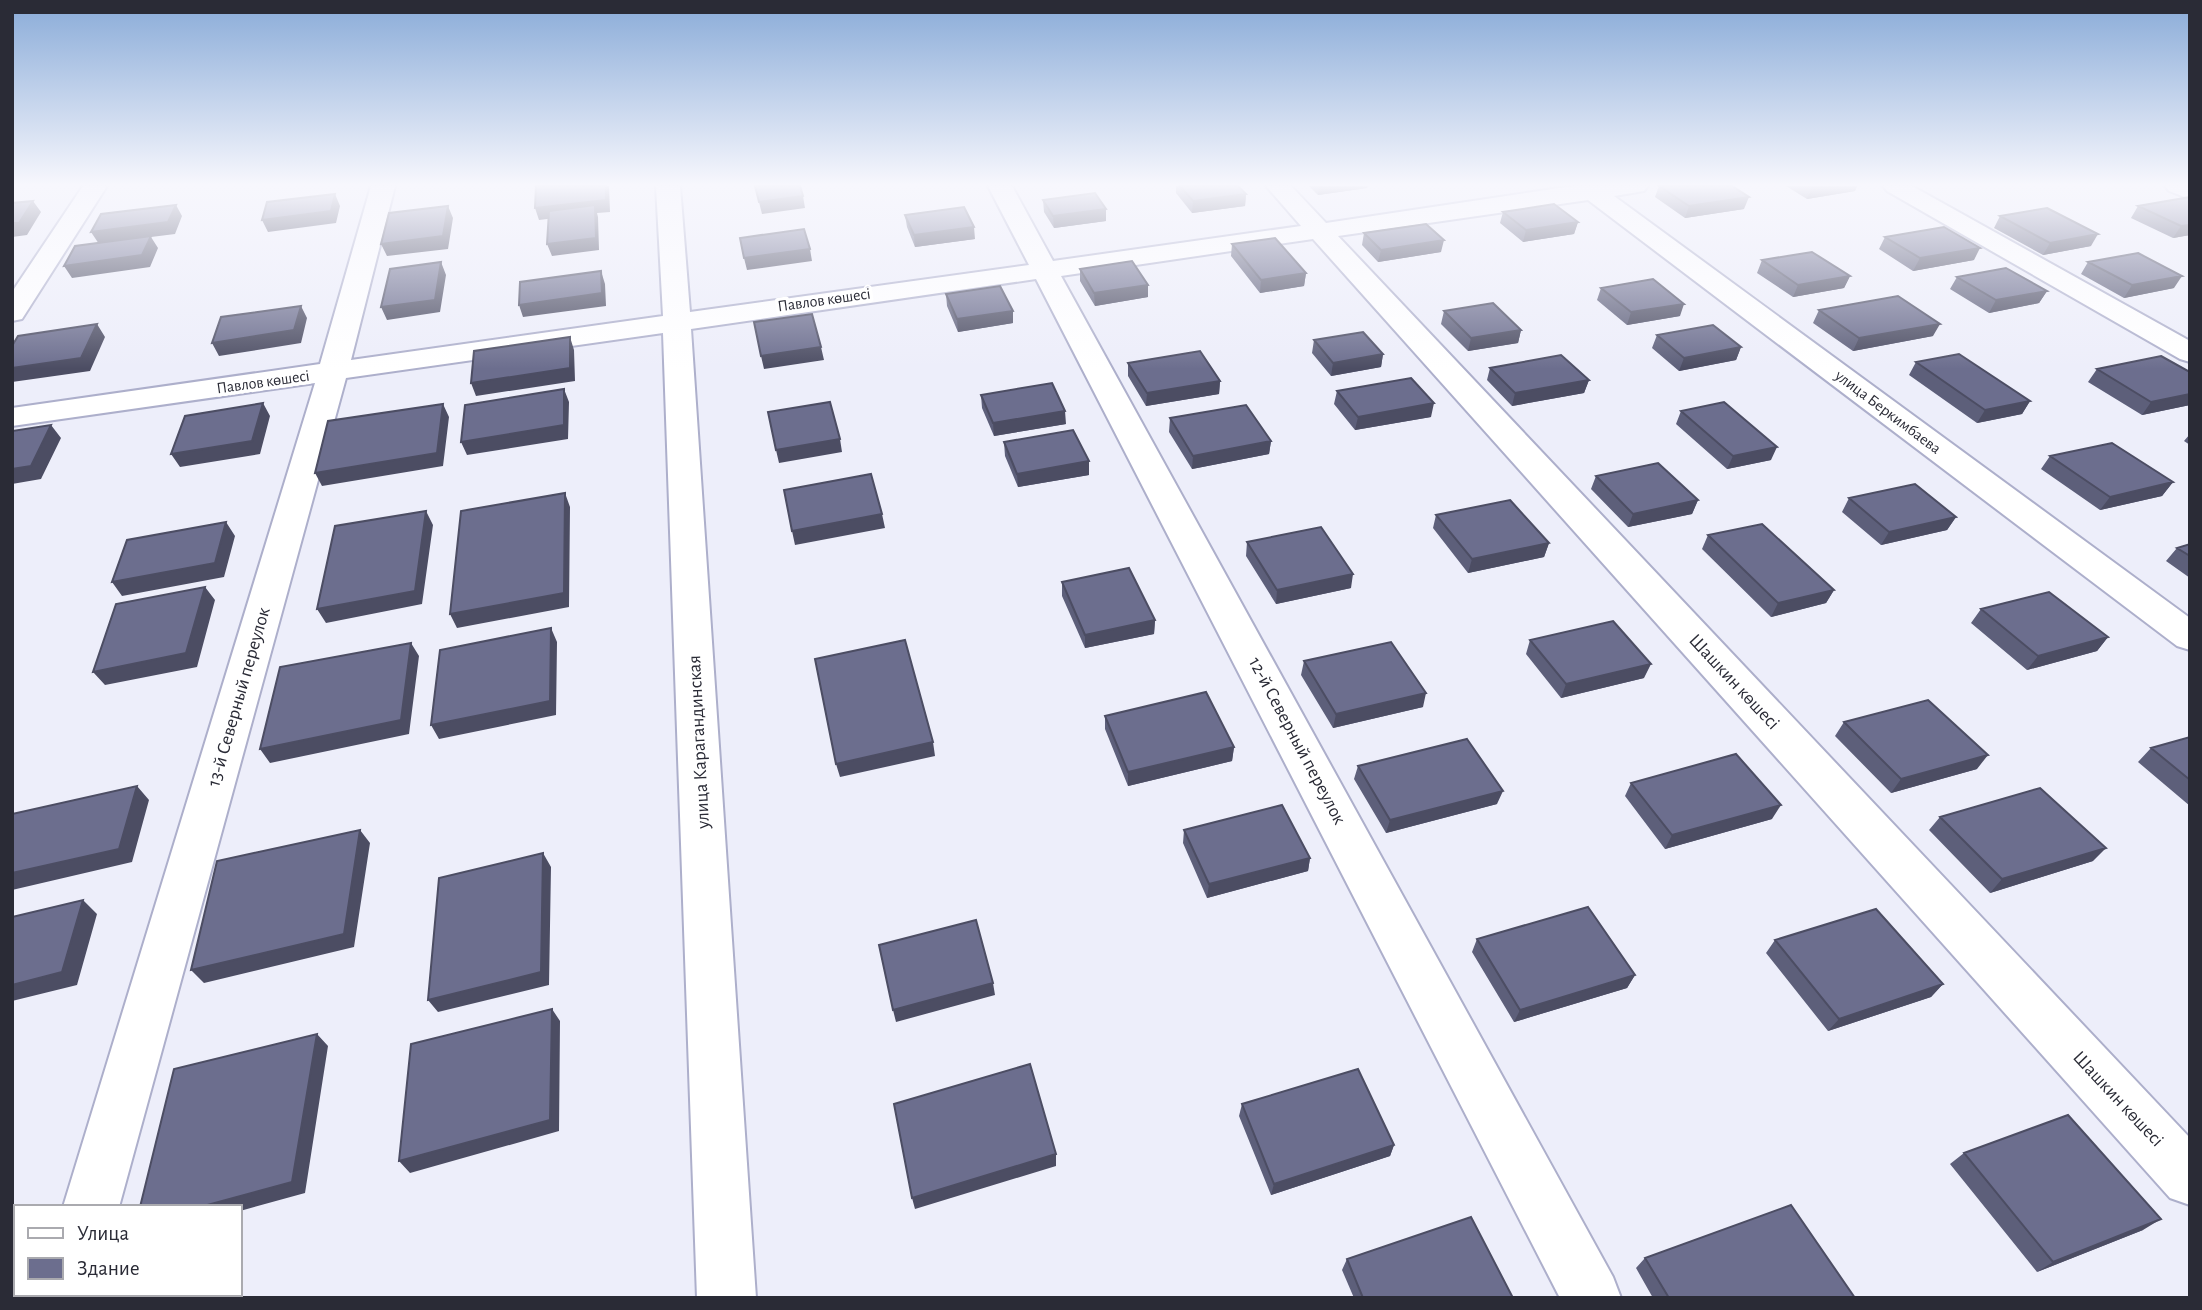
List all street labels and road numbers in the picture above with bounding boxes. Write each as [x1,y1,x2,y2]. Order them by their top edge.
street label: Павлов көшесі [776,286,872,314]
street label: улица Беркимбаева [1831,367,1944,458]
street label: Павлов көшесі [215,368,311,396]
street label: 13-й Северный переулок [204,605,274,789]
street label: Шашкин көшесі [1685,631,1783,733]
street label: 12-й Северный переулок [1245,654,1349,828]
street label: улица Карагандинская [685,655,713,830]
street label: Шашкин көшесі [2069,1048,2167,1150]

